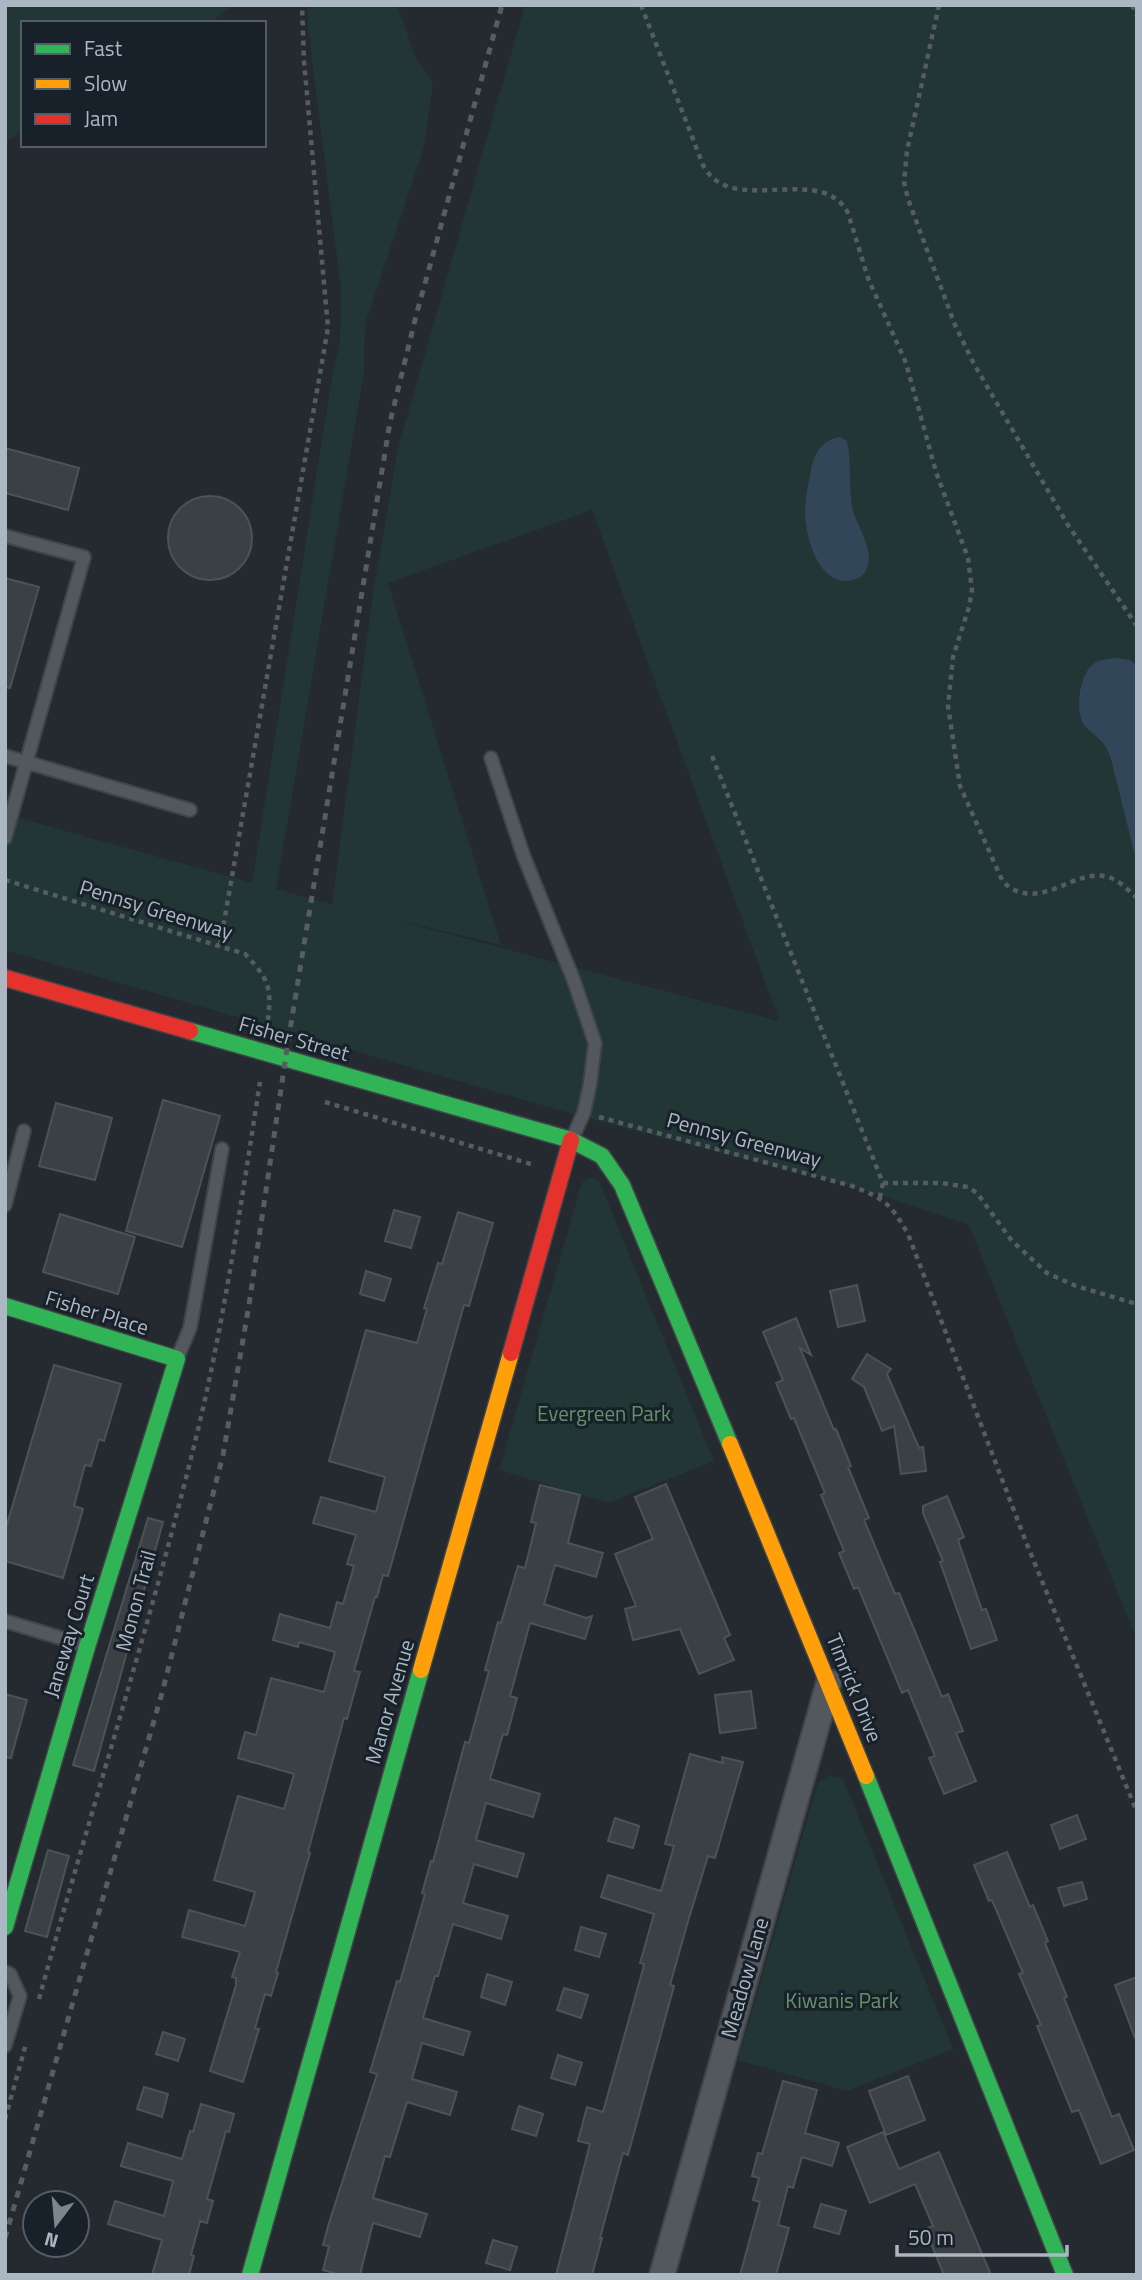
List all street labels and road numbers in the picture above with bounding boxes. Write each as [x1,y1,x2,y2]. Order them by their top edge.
street label: Pennsy Greenway [76,871,237,948]
street label: Fisher Street [235,1007,354,1069]
street label: Pennsy Greenway [663,1103,825,1175]
street label: Fisher Place [42,1281,153,1343]
street label: Monon Trail [106,1547,164,1655]
street label: Janeway Court [34,1569,102,1701]
street label: Timrick Drive [819,1628,891,1747]
street label: Manor Avenue [356,1636,422,1768]
street label: Meadow Lane [712,1914,776,2042]

